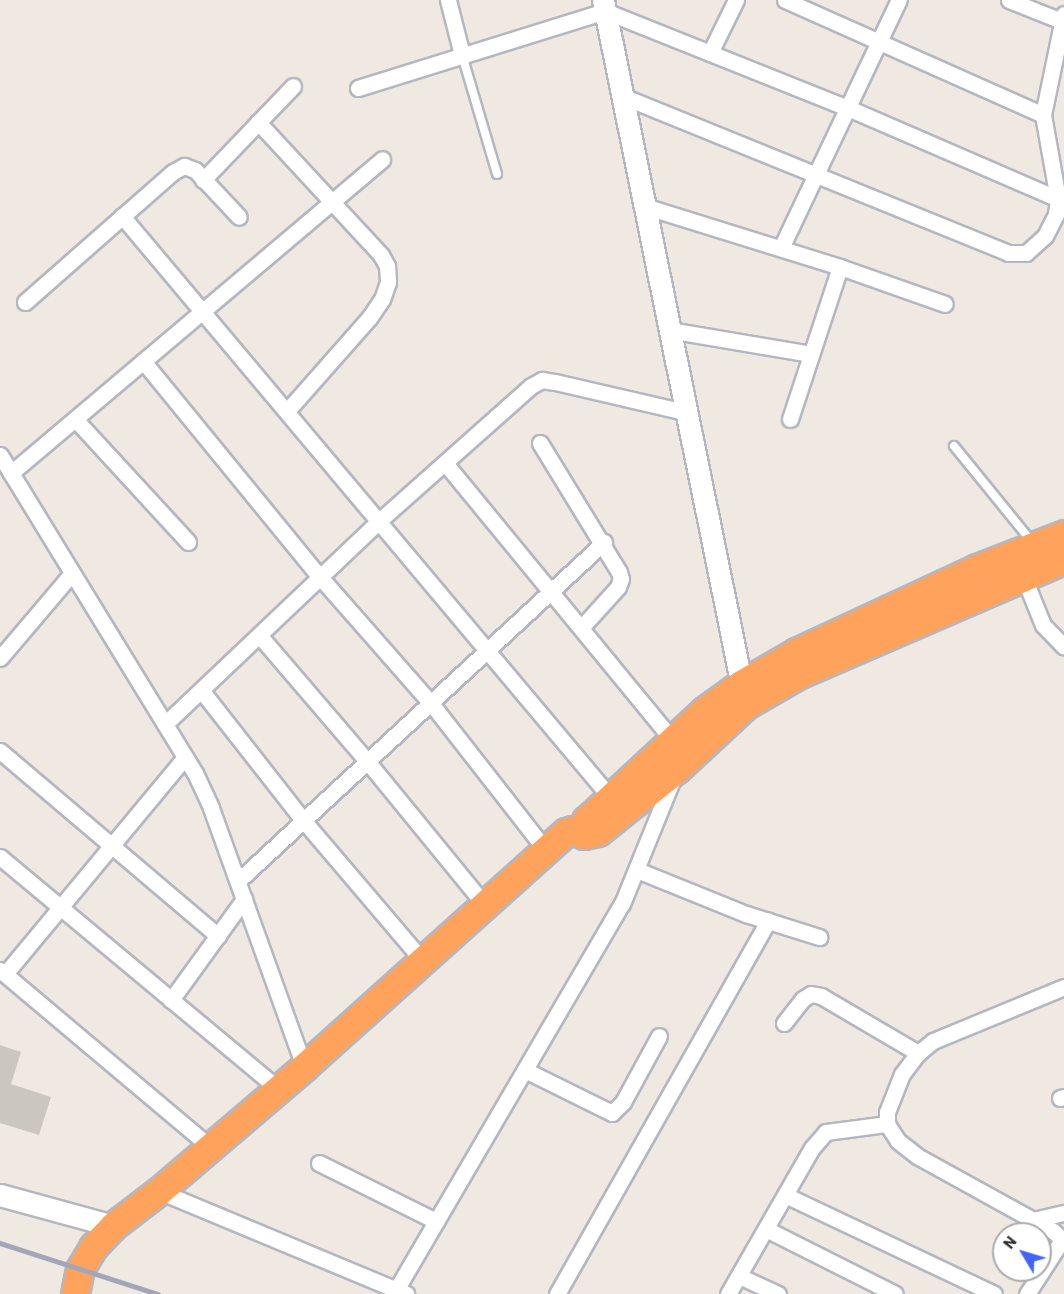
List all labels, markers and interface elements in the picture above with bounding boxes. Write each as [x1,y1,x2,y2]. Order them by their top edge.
north arrow [992,1222,1052,1282]
text: N [998,1232,1020,1252]

